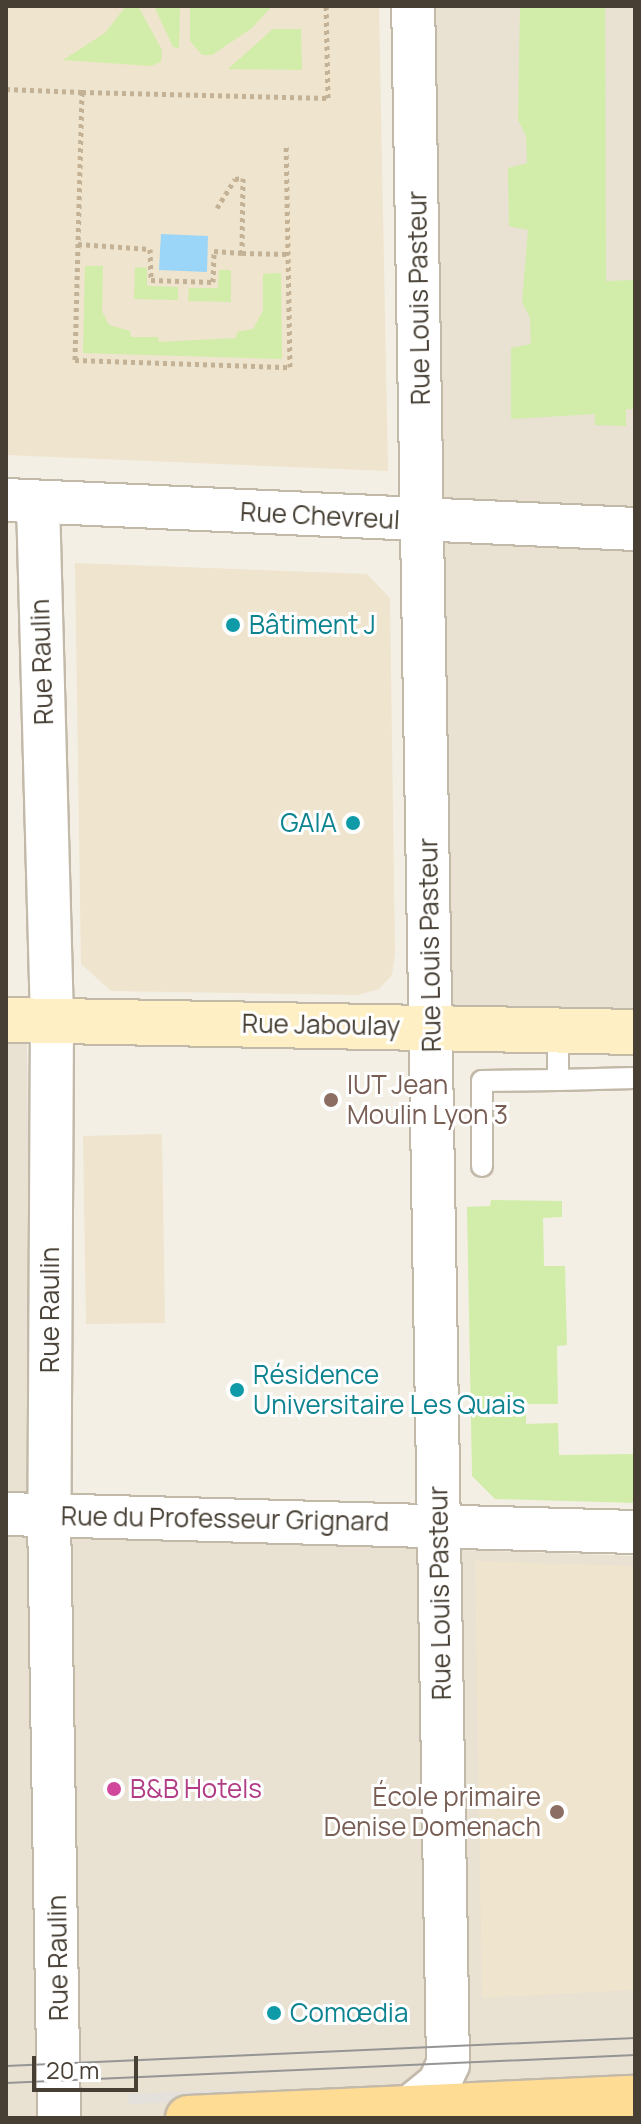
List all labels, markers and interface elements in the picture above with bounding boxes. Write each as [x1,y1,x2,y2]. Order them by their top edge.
street label: Rue Louis Pasteur [402,191,436,405]
street label: Rue Chevreul [239,496,401,536]
street label: Rue Raulin [24,598,60,726]
place label: Bâtiment J [249,609,376,641]
marker: Bâtiment J [224,616,242,634]
place label: GAIA [280,807,337,839]
marker: GAIA [344,814,362,832]
street label: Rue Louis Pasteur [413,838,447,1052]
street label: Rue Jaboulay [242,1008,400,1042]
place label: IUT Jean Moulin Lyon 3 [347,1069,508,1130]
marker: IUT Jean Moulin Lyon 3 [322,1091,340,1109]
street label: Rue Raulin [34,1247,66,1373]
place label: Résidence Universitaire Les Quais [253,1359,525,1420]
marker: Résidence Universitaire Les Quais [228,1381,246,1399]
street label: Rue Louis Pasteur [423,1486,457,1700]
street label: Rue du Professeur Grignard [61,1501,389,1537]
place label: B&B Hotels [130,1773,262,1805]
marker: B&B Hotels [105,1780,123,1798]
place label: École primaire Denise Domenach [324,1781,541,1842]
marker: École primaire Denise Domenach [548,1803,566,1821]
street label: Rue Raulin [41,1895,75,2021]
place label: Comœdia [290,1997,408,2029]
marker: Comœdia [265,2004,283,2022]
scale bar [36,2040,142,2090]
text: 20 m [46,2053,99,2086]

